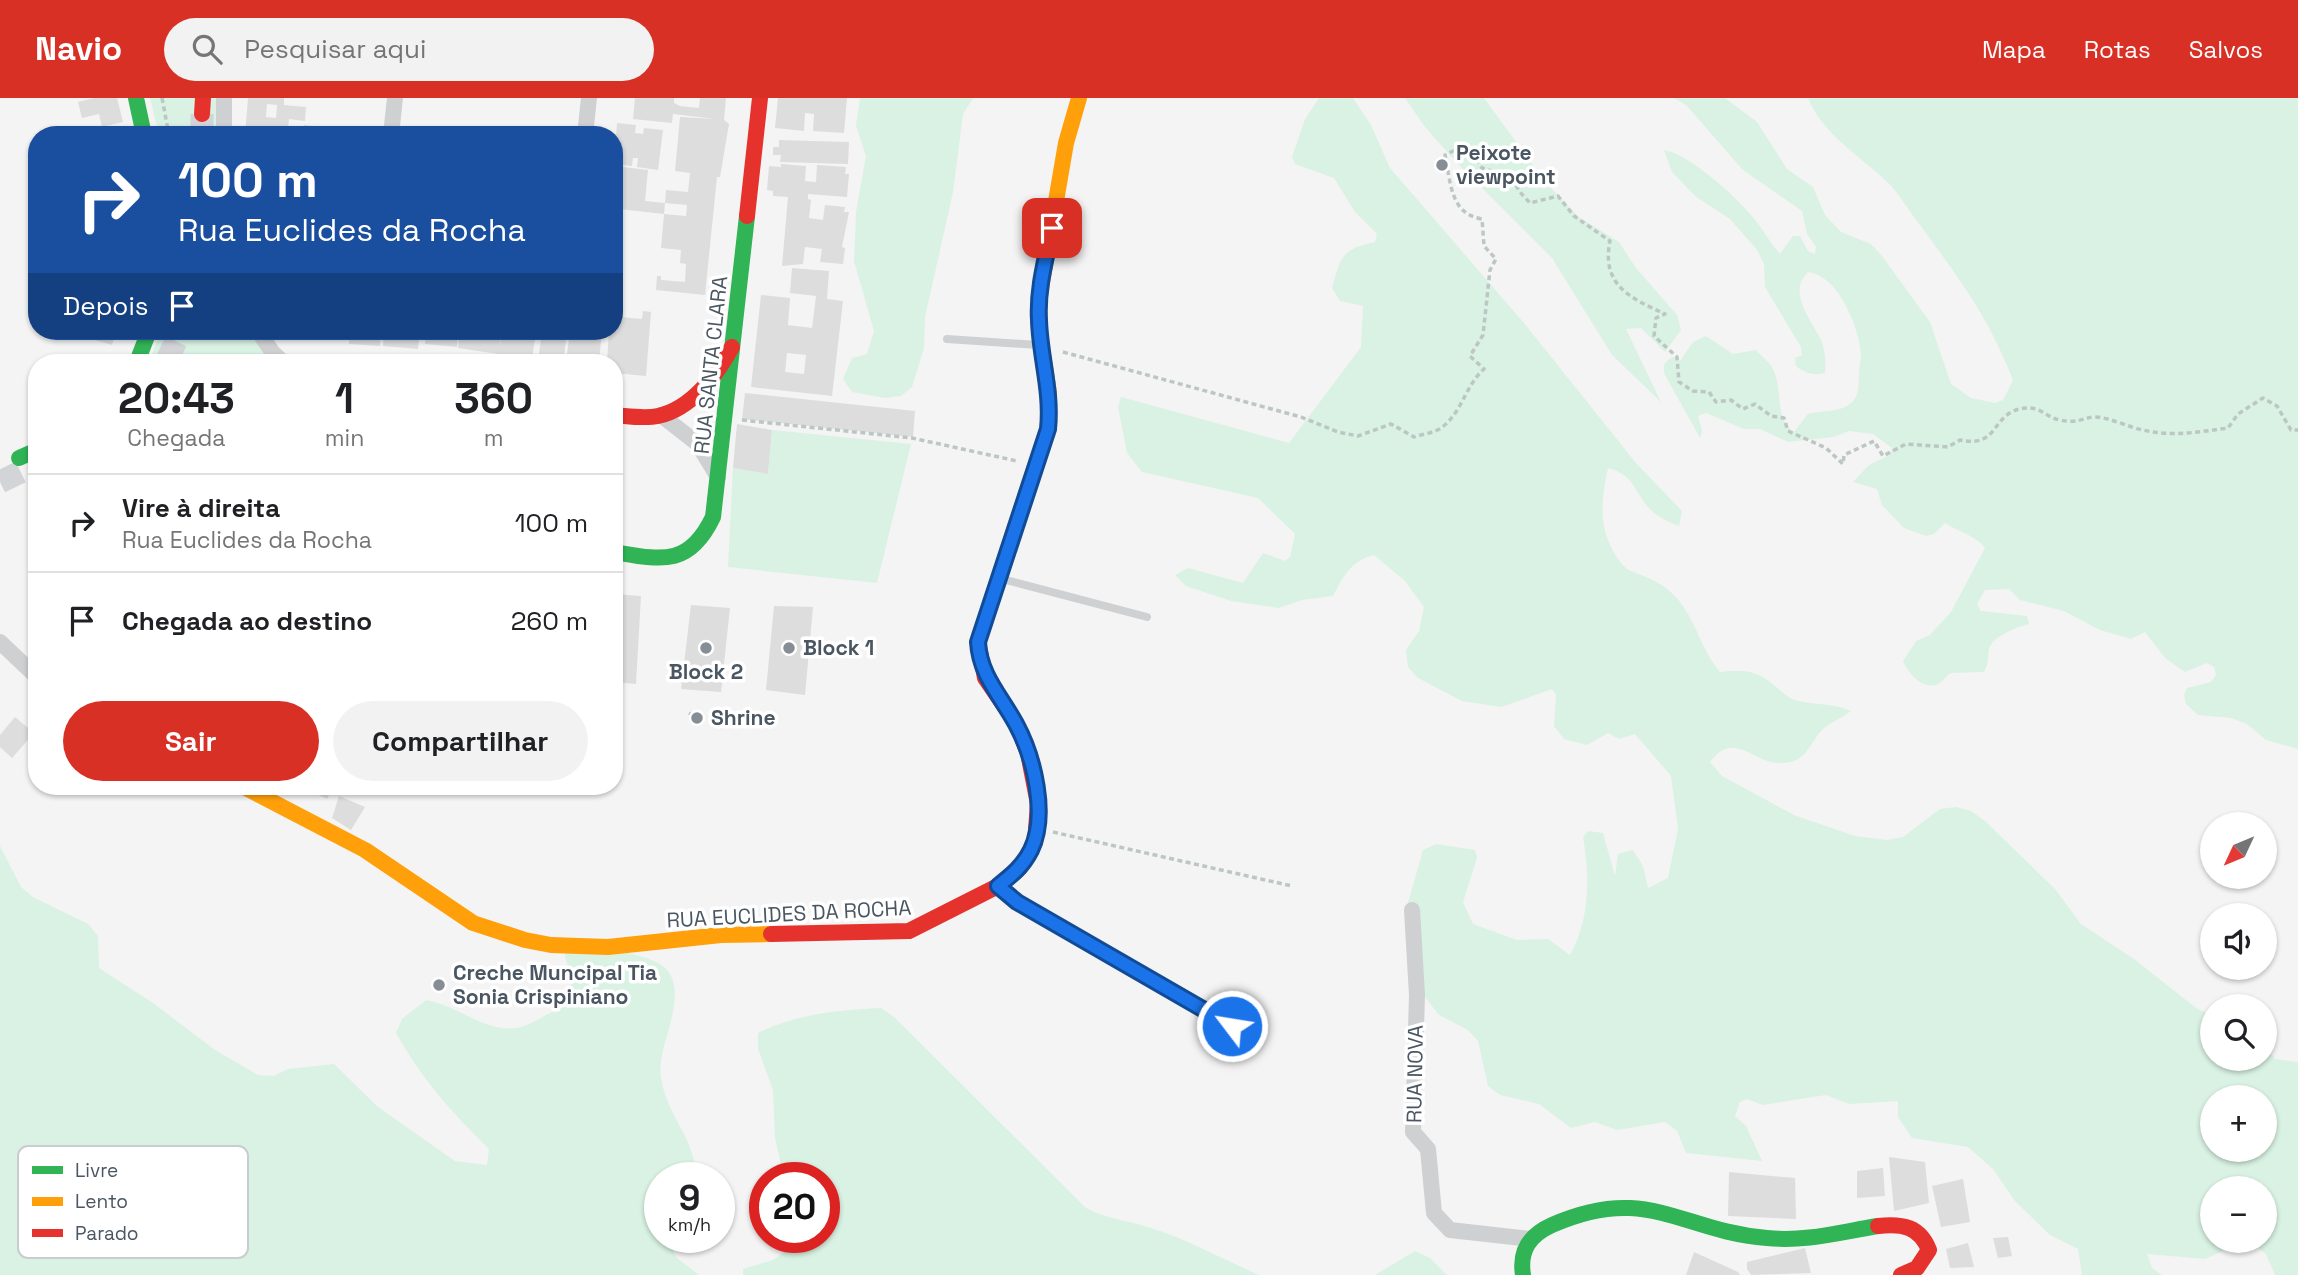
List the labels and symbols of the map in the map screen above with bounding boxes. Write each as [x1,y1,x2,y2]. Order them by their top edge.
place label: Peixote viewpoint [1456,139,1556,190]
marker: Peixote viewpoint [1434,157,1450,173]
pin [1022,198,1082,258]
street label: RUA SANTA CLARA [688,275,733,455]
place label: Block 1 [803,634,874,661]
marker: Block 2 [698,640,714,656]
marker: Block 1 [781,640,797,656]
place label: Block 2 [669,658,743,685]
place label: Shrine [711,704,776,731]
marker: Shrine [689,710,705,726]
north arrow [2200,812,2277,889]
street label: RUA EUCLIDES DA ROCHA [666,894,912,933]
place label: Creche Muncipal Tia Sonia Crispiniano [453,959,657,1010]
marker: Creche Muncipal Tia Sonia Crispiniano [431,977,447,993]
position arrow [1195,989,1269,1063]
street label: RUA NOVA [1400,1025,1429,1123]
legend [18,1146,248,1258]
text: Livre [75,1158,118,1183]
speed limit sign: 20 [749,1162,840,1253]
text: Lento [75,1189,128,1214]
text: Parado [75,1221,139,1246]

